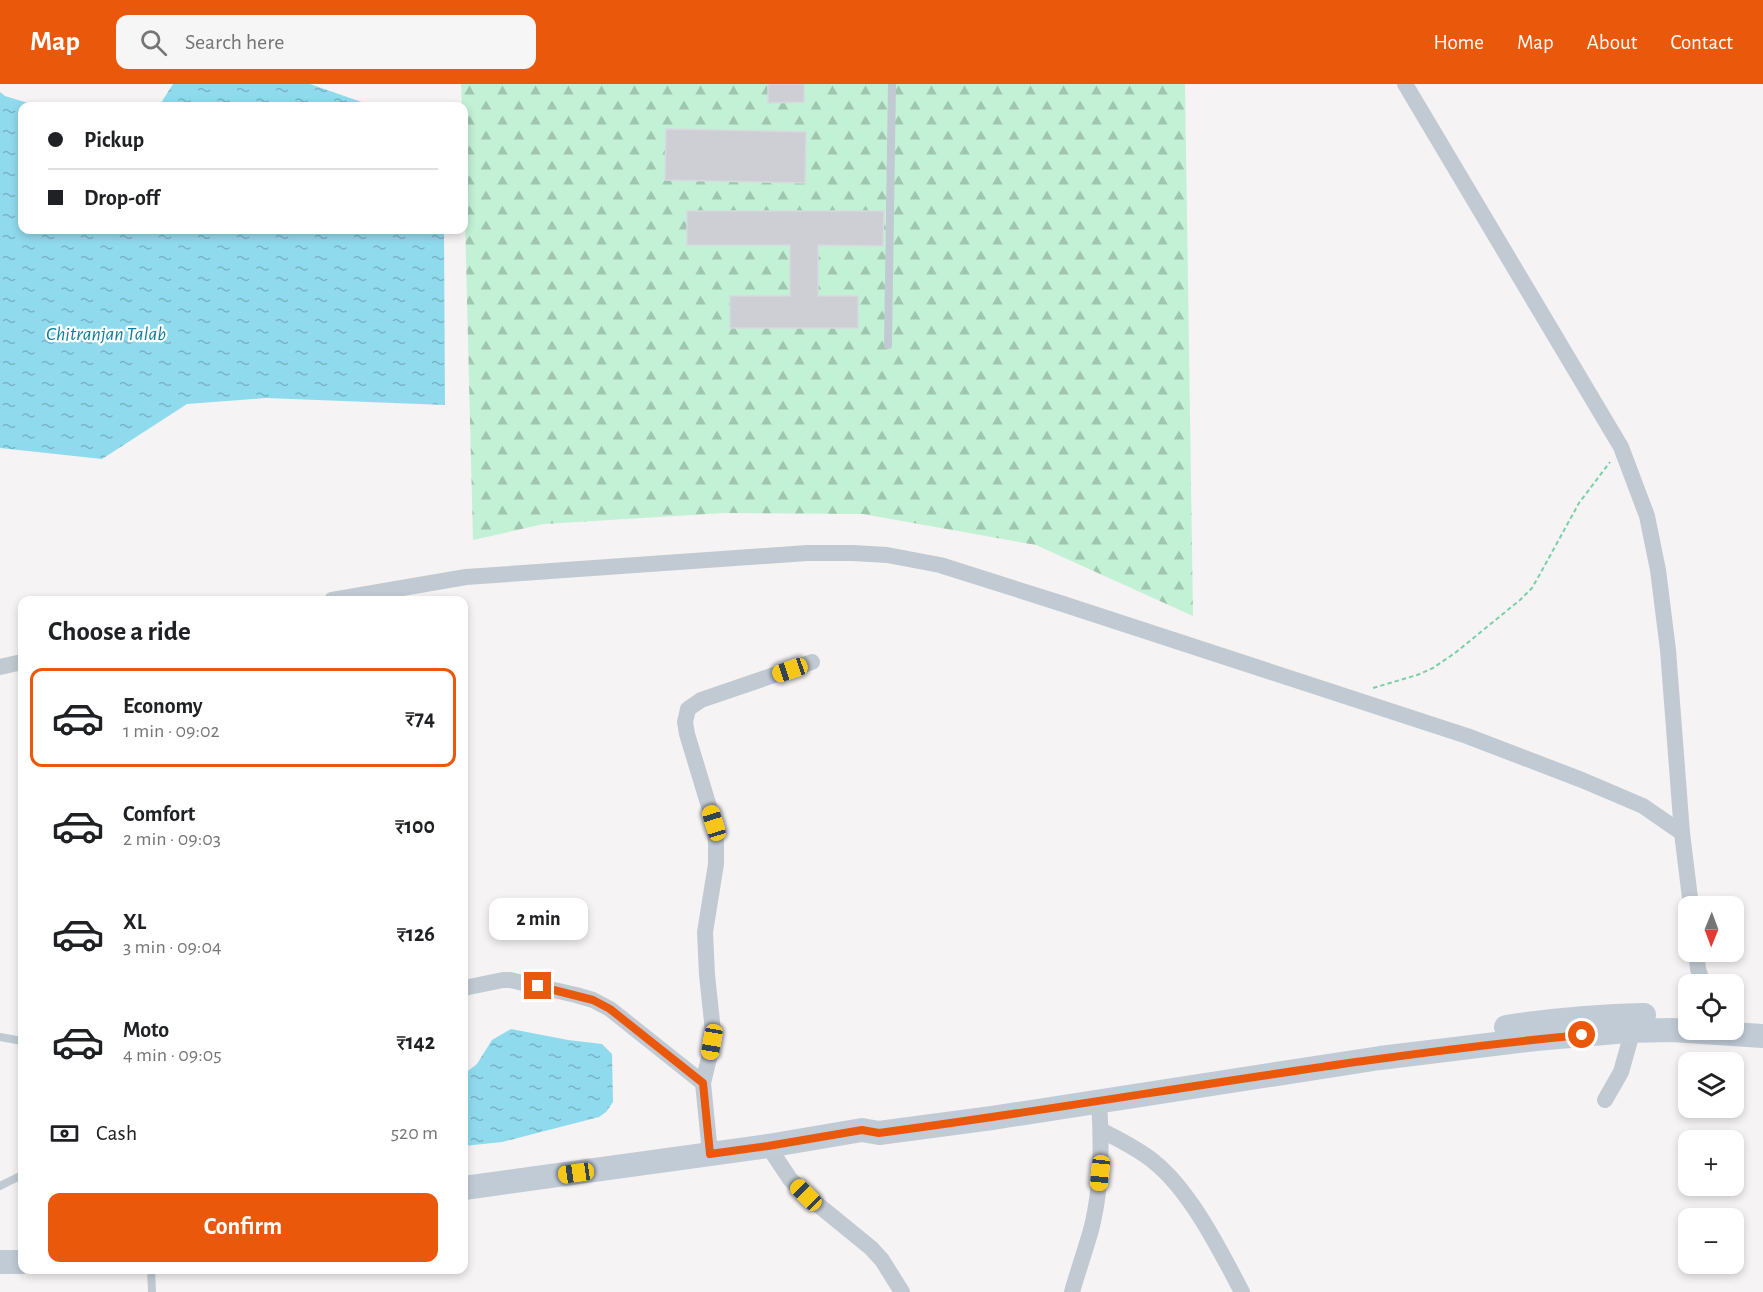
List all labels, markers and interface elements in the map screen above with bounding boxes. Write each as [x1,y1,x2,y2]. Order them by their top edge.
search box [116,15,536,69]
icon: search [137,26,170,59]
text: Map [30,28,80,56]
text: Search here [185,31,284,53]
text: Home [1433,32,1484,53]
text: Map [1517,32,1554,53]
text: About [1587,32,1637,53]
text: Contact [1670,32,1733,53]
text: Pickup [84,129,144,151]
text: Drop-off [84,187,160,209]
water label: Chitranjan Talab [46,324,166,344]
text: Choose a ride [48,618,191,645]
car [770,656,810,684]
icon: car [51,691,105,745]
text: Economy [123,695,203,717]
text: ₹74 [405,707,435,729]
text: 1 min · 09:02 [123,721,220,741]
icon: car [51,799,105,853]
text: Comfort [123,803,195,825]
car [700,803,728,843]
text: ₹100 [395,815,435,837]
text: 2 min · 09:03 [123,829,221,849]
north arrow [1678,896,1744,962]
map controls [1678,896,1744,1274]
callout: 2 min [488,899,588,941]
icon: car [51,907,105,961]
text: 2 min [516,909,561,929]
text: XL [123,911,146,933]
text: ₹126 [397,923,435,945]
text: 3 min · 09:04 [123,937,222,957]
route end [524,972,551,999]
button: locate [1678,974,1744,1040]
icon: car [51,1015,105,1069]
text: Moto [123,1019,169,1041]
route start [1568,1021,1595,1048]
car [700,1023,724,1061]
text: ₹142 [396,1031,435,1053]
text: 4 min · 09:05 [123,1045,222,1065]
button: layers [1678,1052,1744,1118]
icon: cash [48,1117,81,1150]
text: Cash [96,1122,137,1144]
text: 520 m [391,1123,438,1143]
button: + [1678,1130,1744,1196]
car [1089,1154,1111,1192]
car [557,1162,595,1184]
car [787,1176,825,1214]
button: Confirm [48,1193,438,1262]
button: − [1678,1208,1744,1274]

